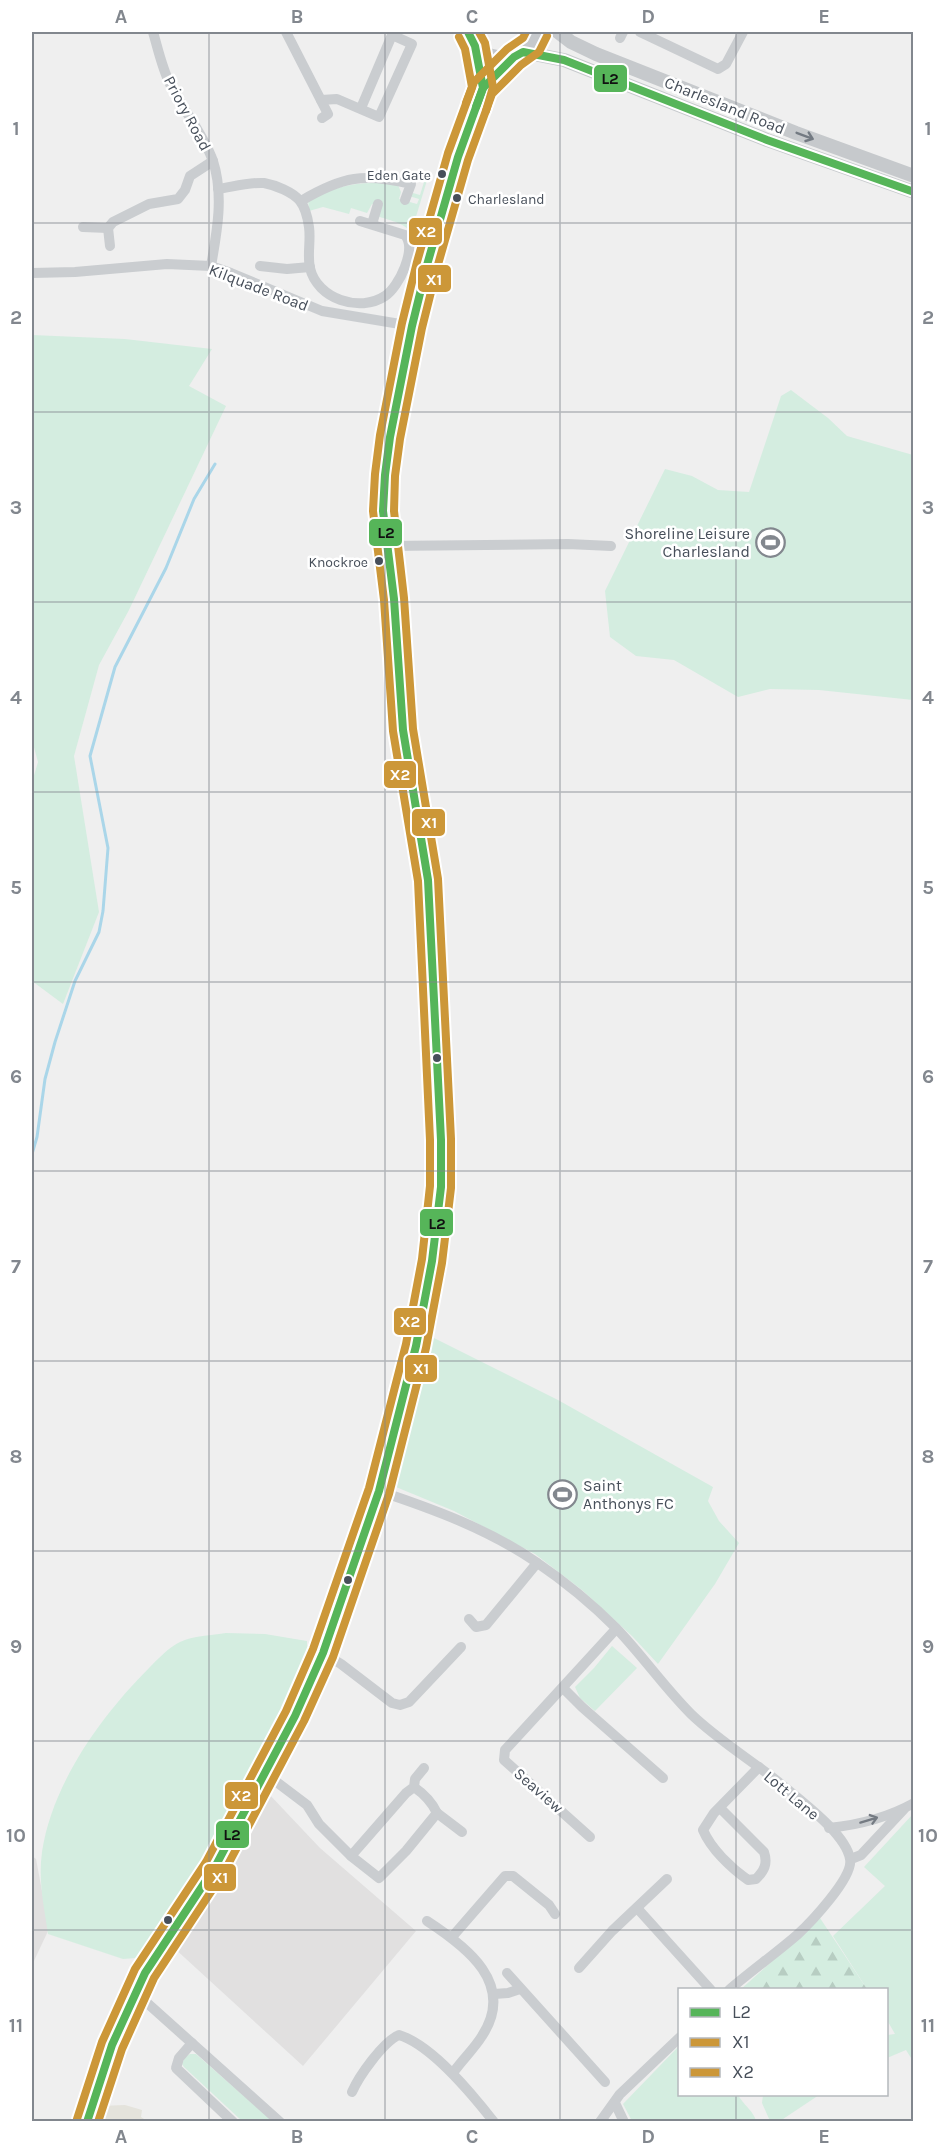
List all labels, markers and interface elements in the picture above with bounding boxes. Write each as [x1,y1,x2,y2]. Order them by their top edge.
text: A [115,5,128,28]
text: B [291,5,303,28]
text: C [466,5,478,28]
text: D [641,5,655,28]
text: E [818,5,830,28]
line badge: L2 [593,64,628,93]
text: L2 [601,69,619,88]
street label: Priory Road [160,73,215,154]
street label: Charlesland Road [662,73,788,138]
text: 1 [12,117,20,140]
text: 1 [924,117,932,140]
one-way arrow [795,132,813,143]
place label: Eden Gate [367,167,431,184]
marker: Eden Gate [436,168,448,180]
place label: Charlesland [468,191,545,208]
marker: Charlesland [451,192,463,204]
line badge: X2 [408,217,443,246]
text: X2 [416,222,436,241]
street label: Kilquade Road [206,260,311,315]
line badge: X1 [417,264,452,293]
text: X1 [426,270,442,289]
text: 2 [10,306,22,329]
text: 2 [922,306,934,329]
text: 3 [10,496,22,519]
text: 3 [922,496,934,519]
line badge: L2 [368,518,403,547]
text: L2 [377,523,395,542]
place label: Shoreline Leisure Charlesland [624,524,750,561]
sports icon: Shoreline Leisure Charlesland [755,526,787,558]
place label: Knockroe [308,554,368,571]
marker: Knockroe [373,555,385,567]
text: 4 [10,686,22,709]
text: 4 [922,686,934,709]
line badge: X2 [383,760,417,789]
text: X2 [390,765,410,784]
line badge: X1 [411,808,446,837]
text: X1 [421,813,437,832]
text: 5 [10,876,22,899]
text: 5 [922,876,934,899]
unlabelled marker [431,1052,443,1064]
text: 6 [10,1065,22,1088]
text: 6 [922,1065,934,1088]
line badge: L2 [419,1208,454,1237]
text: L2 [428,1214,446,1233]
text: 7 [11,1255,21,1278]
text: 7 [923,1255,933,1278]
line badge: X2 [393,1307,427,1336]
text: X2 [400,1312,420,1331]
line badge: X1 [404,1354,438,1383]
text: X1 [413,1359,429,1378]
text: 8 [10,1445,22,1468]
text: 8 [922,1445,934,1468]
place label: Saint Anthonys FC [583,1476,674,1513]
sports icon: Saint Anthonys FC [546,1478,578,1510]
unlabelled marker [342,1574,354,1586]
text: 9 [10,1635,22,1658]
text: 9 [922,1635,934,1658]
street label: Seaview [510,1764,568,1817]
street label: Lott Lane [760,1767,823,1824]
line badge: X2 [224,1781,259,1810]
text: X2 [231,1786,251,1805]
one-way arrow [859,1814,878,1825]
line badge: L2 [215,1820,250,1849]
text: 10 [6,1824,26,1847]
text: 10 [918,1824,938,1847]
text: L2 [223,1825,241,1844]
line badge: X1 [203,1863,237,1892]
text: X1 [212,1868,228,1887]
unlabelled marker [162,1914,174,1926]
legend [678,1988,888,2096]
text: L2 [732,2001,751,2023]
text: 11 [9,2014,23,2037]
text: 11 [921,2014,935,2037]
text: X1 [732,2031,750,2053]
text: X2 [732,2061,754,2083]
text: A [115,2125,128,2148]
text: B [291,2125,303,2148]
text: C [466,2125,478,2148]
text: D [641,2125,655,2148]
text: E [818,2125,830,2148]

